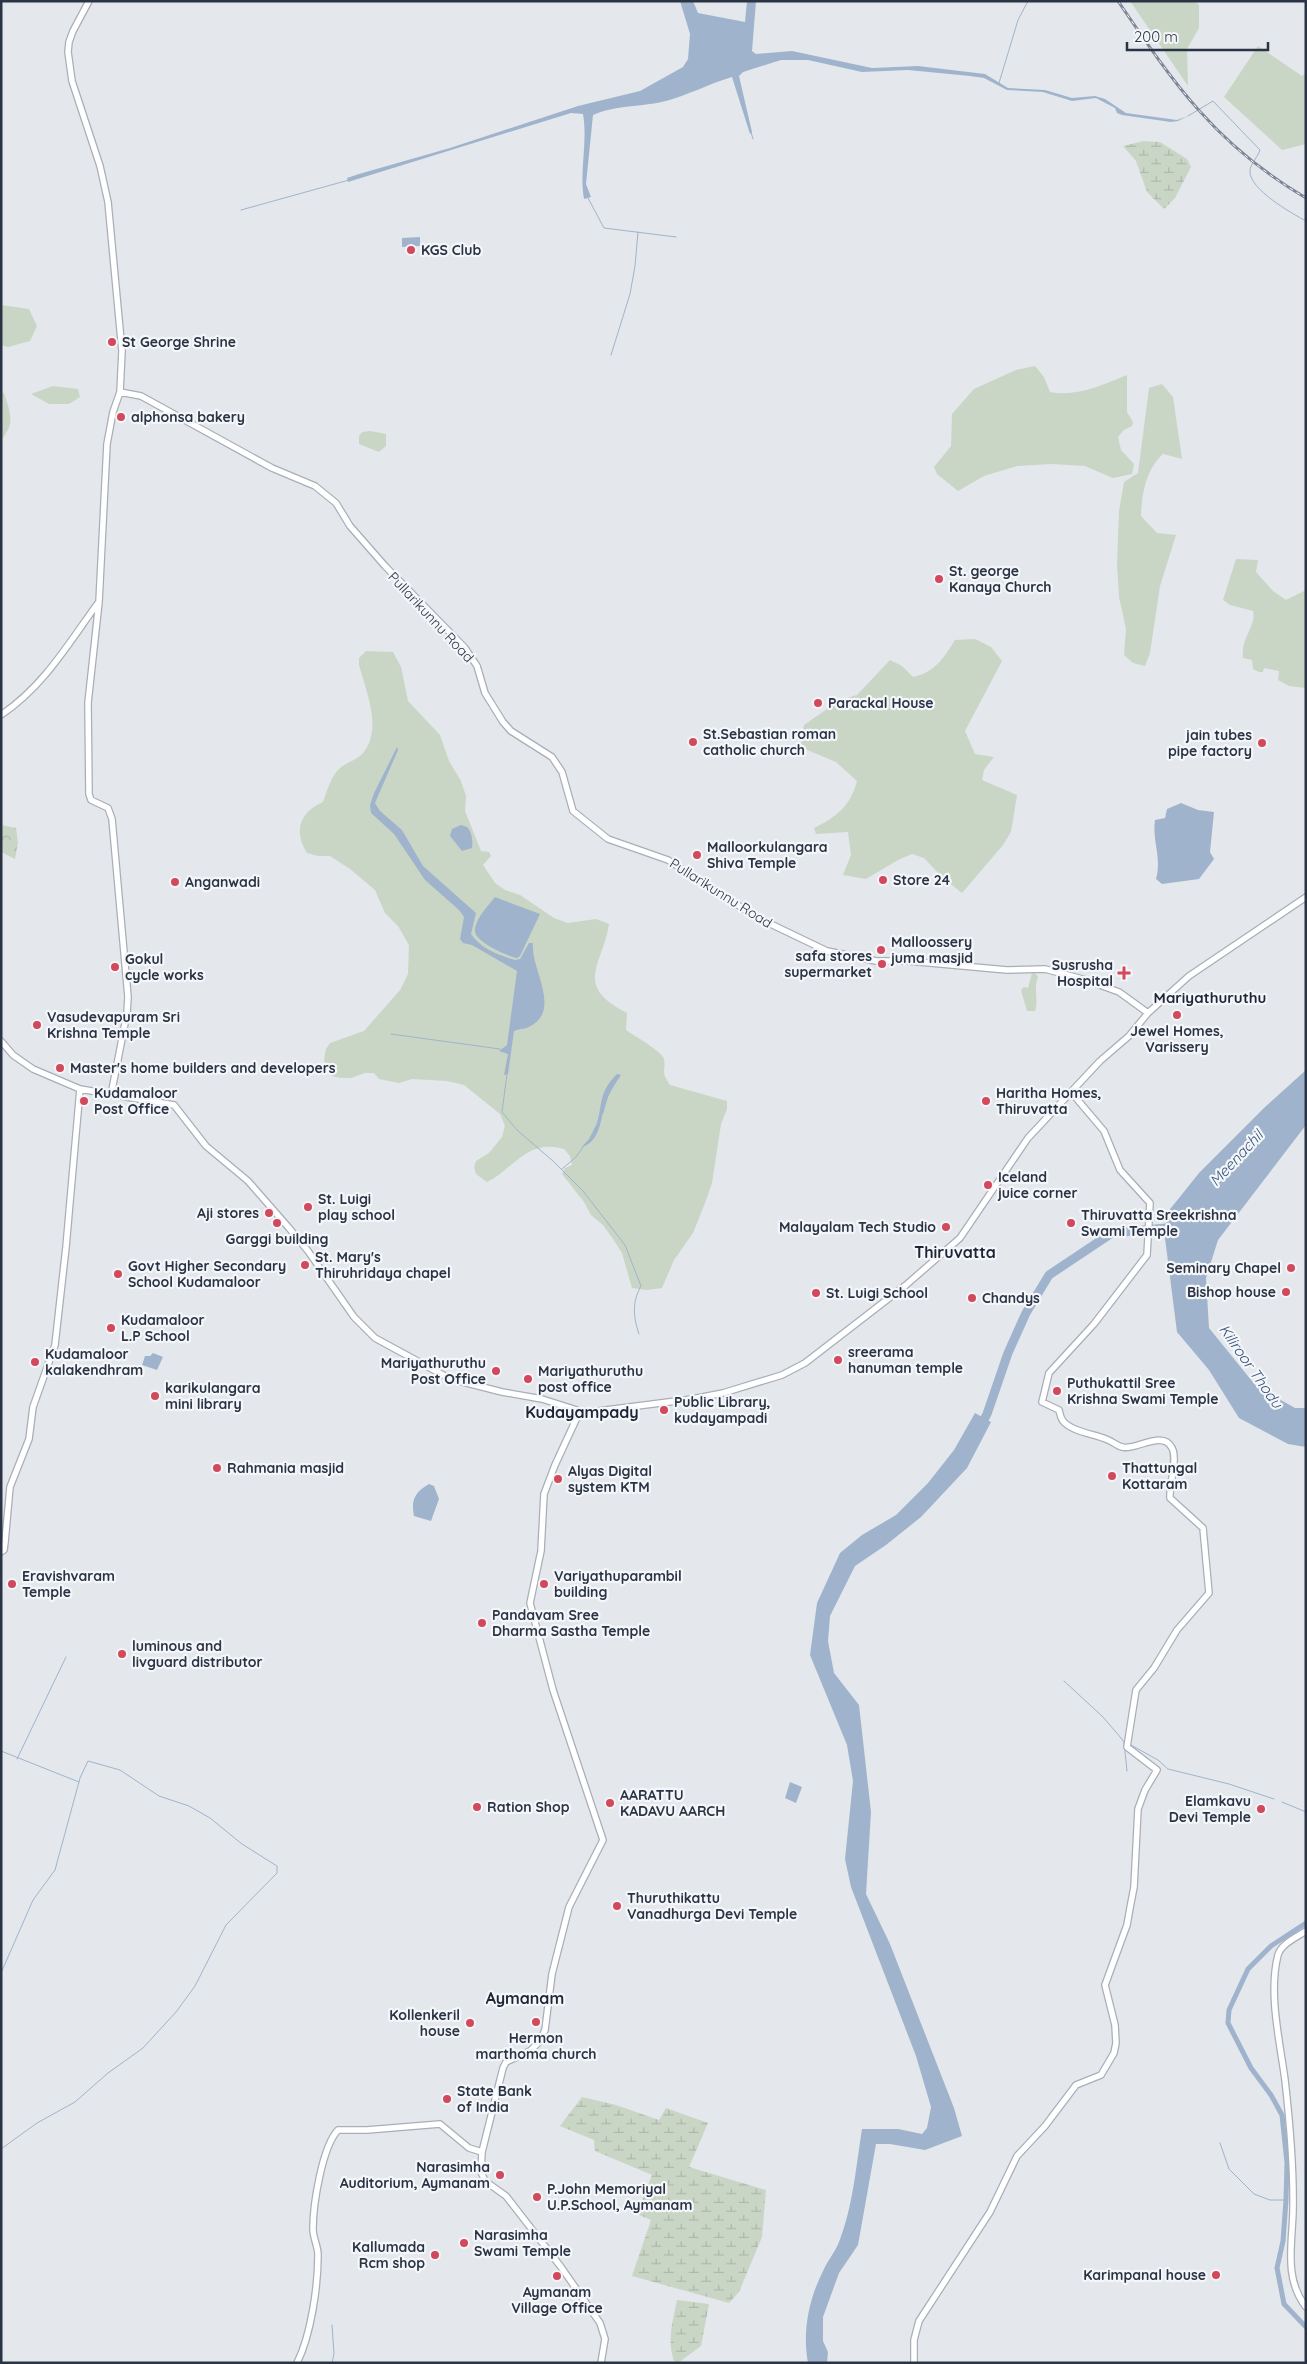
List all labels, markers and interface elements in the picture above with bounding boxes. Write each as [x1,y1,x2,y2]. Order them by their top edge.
scale bar [1127,20,1268,52]
text: 200 m [1134,27,1178,46]
place label: KGS Club [421,241,481,259]
marker: KGS Club [405,244,417,256]
place label: St George Shrine [122,333,236,351]
marker: St George Shrine [106,336,118,348]
place label: alphonsa bakery [131,408,245,426]
marker: alphonsa bakery [115,411,127,423]
place label: St. george Kanaya Church [949,562,1051,596]
street label: Pullarikunnu Road [384,568,478,666]
marker: St. george Kanaya Church [933,573,945,585]
place label: Parackal House [828,694,934,712]
marker: Parackal House [812,697,824,709]
place label: St.Sebastian roman catholic church [703,725,836,759]
place label: jain tubes pipe factory [1168,726,1252,760]
marker: St.Sebastian roman catholic church [687,736,699,748]
marker: jain tubes pipe factory [1256,737,1268,749]
place label: Malloorkulangara Shiva Temple [707,838,828,872]
marker: Malloorkulangara Shiva Temple [691,849,703,861]
street label: Pullarikunnu Road [666,854,776,932]
place label: Store 24 [893,871,950,889]
place label: Anganwadi [185,873,260,891]
marker: Store 24 [877,874,889,886]
marker: Anganwadi [169,876,181,888]
place label: Malloossery juma masjid [890,933,973,967]
marker: Malloossery juma masjid [875,944,887,956]
place label: safa stores supermarket [784,947,872,981]
place label: Gokul cycle works [125,950,204,984]
place label: Susrusha Hospital [1052,956,1113,990]
marker: safa stores supermarket [876,958,888,970]
marker: Gokul cycle works [109,961,121,973]
marker: Susrusha Hospital [1117,966,1131,980]
district label: Mariyathuruthu [1154,988,1266,1007]
place label: Vasudevapuram Sri Krishna Temple [47,1008,180,1042]
marker: Jewel Homes, Varissery [1171,1009,1183,1021]
marker: Vasudevapuram Sri Krishna Temple [31,1019,43,1031]
place label: Jewel Homes, Varissery [1130,1022,1224,1056]
place label: Master's home builders and developers [70,1059,336,1077]
marker: Master's home builders and developers [54,1062,66,1074]
place label: Kudamaloor Post Office [94,1084,178,1118]
place label: Haritha Homes, Thiruvatta [996,1084,1102,1118]
marker: Kudamaloor Post Office [78,1095,90,1107]
marker: Haritha Homes, Thiruvatta [980,1095,992,1107]
water label: Meenachil [1205,1125,1268,1190]
place label: Iceland juice corner [997,1168,1078,1202]
marker: Iceland juice corner [982,1179,994,1191]
place label: St. Luigi play school [318,1190,395,1224]
marker: St. Luigi play school [302,1201,314,1213]
place label: Aji stores [197,1204,259,1222]
place label: Thiruvatta Sreekrishna Swami Temple [1081,1206,1236,1240]
marker: Aji stores [263,1207,275,1219]
marker: Garggi building [271,1217,283,1229]
marker: Thiruvatta Sreekrishna Swami Temple [1065,1217,1077,1229]
place label: Malayalam Tech Studio [779,1218,936,1236]
marker: Malayalam Tech Studio [940,1221,952,1233]
place label: Garggi building [225,1230,329,1248]
district label: Thiruvatta [914,1242,996,1262]
place label: St. Mary's Thiruhridaya chapel [315,1248,451,1282]
place label: Govt Higher Secondary School Kudamaloor [128,1257,286,1291]
marker: St. Mary's Thiruhridaya chapel [299,1259,311,1271]
place label: Seminary Chapel [1166,1259,1281,1277]
marker: Seminary Chapel [1285,1262,1297,1274]
marker: Govt Higher Secondary School Kudamaloor [112,1268,124,1280]
place label: Bishop house [1187,1283,1276,1301]
place label: St. Luigi School [826,1284,928,1302]
marker: Bishop house [1280,1286,1292,1298]
marker: St. Luigi School [810,1287,822,1299]
place label: Chandys [982,1289,1040,1307]
marker: Chandys [966,1292,978,1304]
place label: Kudamaloor L.P School [121,1311,205,1345]
water label: Kiliroor Thodu [1215,1320,1288,1413]
marker: Kudamaloor L.P School [105,1322,117,1334]
place label: sreerama hanuman temple [848,1343,963,1377]
place label: Kudamaloor kalakendhram [45,1345,143,1379]
place label: Mariyathuruthu Post Office [381,1354,486,1388]
marker: sreerama hanuman temple [832,1354,844,1366]
marker: Kudamaloor kalakendhram [29,1356,41,1368]
place label: Mariyathuruthu post office [538,1362,643,1396]
marker: Mariyathuruthu Post Office [490,1365,502,1377]
marker: Mariyathuruthu post office [522,1373,534,1385]
place label: Puthukattil Sree Krishna Swami Temple [1067,1374,1218,1408]
place label: karikulangara mini library [165,1379,260,1413]
marker: Puthukattil Sree Krishna Swami Temple [1051,1385,1063,1397]
marker: karikulangara mini library [149,1390,161,1402]
place label: Public Library, kudayampadi [674,1393,771,1427]
district label: Kudayampady [525,1402,639,1422]
marker: Public Library, kudayampadi [658,1404,670,1416]
place label: Rahmania masjid [227,1459,344,1477]
place label: Thattungal Kottaram [1122,1459,1197,1493]
marker: Rahmania masjid [211,1462,223,1474]
place label: Alyas Digital system KTM [568,1462,652,1496]
marker: Thattungal Kottaram [1106,1470,1118,1482]
marker: Alyas Digital system KTM [552,1473,564,1485]
place label: Eravishvaram Temple [22,1567,115,1601]
place label: Variyathuparambil building [554,1567,682,1601]
marker: Eravishvaram Temple [6,1578,18,1590]
marker: Variyathuparambil building [538,1578,550,1590]
place label: Pandavam Sree Dharma Sastha Temple [492,1606,650,1640]
marker: Pandavam Sree Dharma Sastha Temple [476,1617,488,1629]
place label: luminous and livguard distributor [132,1637,263,1671]
marker: luminous and livguard distributor [116,1648,128,1660]
place label: AARATTU KADAVU AARCH [620,1786,725,1820]
place label: Elamkavu Devi Temple [1169,1792,1251,1826]
marker: AARATTU KADAVU AARCH [604,1797,616,1809]
place label: Ration Shop [487,1798,570,1816]
marker: Ration Shop [471,1801,483,1813]
marker: Elamkavu Devi Temple [1255,1803,1267,1815]
place label: Thuruthikattu Vanadhurga Devi Temple [627,1889,797,1923]
marker: Thuruthikattu Vanadhurga Devi Temple [611,1900,623,1912]
district label: Aymanam [486,1988,564,2008]
place label: Kollenkeril house [389,2006,460,2040]
marker: Hermon marthoma church [530,2016,542,2028]
marker: Kollenkeril house [464,2017,476,2029]
place label: Hermon marthoma church [475,2029,597,2063]
place label: State Bank of India [457,2082,532,2116]
marker: State Bank of India [441,2093,453,2105]
place label: Narasimha Auditorium, Aymanam [340,2158,490,2192]
marker: Narasimha Auditorium, Aymanam [494,2169,506,2181]
place label: P.John Memoriyal U.P.School, Aymanam [547,2180,692,2214]
marker: P.John Memoriyal U.P.School, Aymanam [531,2191,543,2203]
place label: Narasimha Swami Temple [474,2226,571,2260]
marker: Narasimha Swami Temple [458,2237,470,2249]
place label: Kallumada Rcm shop [352,2238,425,2272]
marker: Kallumada Rcm shop [429,2249,441,2261]
place label: Karimpanal house [1083,2266,1206,2284]
marker: Karimpanal house [1210,2269,1222,2281]
marker: Aymanam Village Office [551,2270,563,2282]
place label: Aymanam Village Office [511,2283,603,2317]

